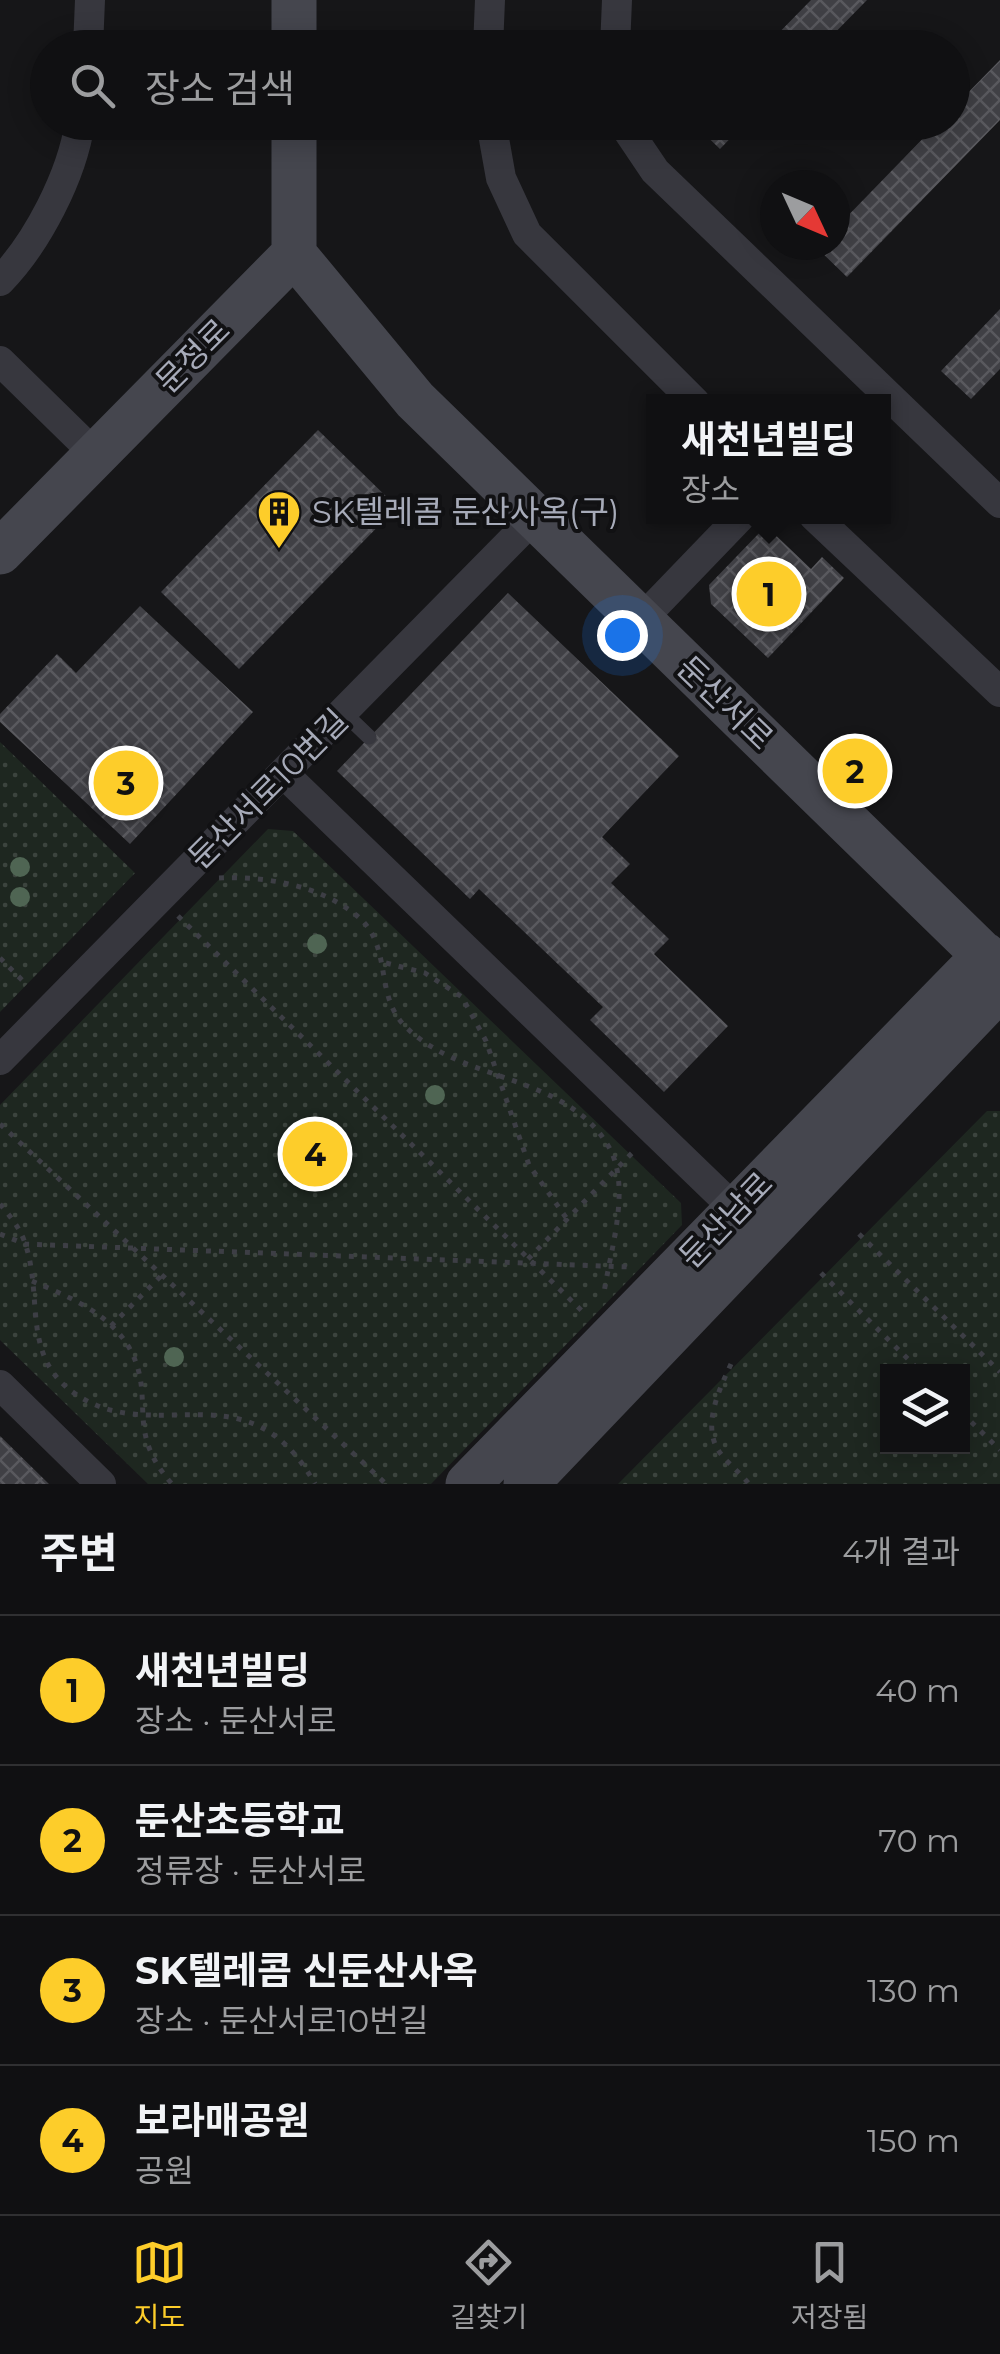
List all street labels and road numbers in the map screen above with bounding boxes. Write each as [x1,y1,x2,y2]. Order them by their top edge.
street label: 문정로 [148,311,238,401]
street label: 둔산서로 [669,648,781,758]
street label: 둔산서로10번길 [180,701,355,876]
street label: 둔산남로 [671,1164,781,1276]

